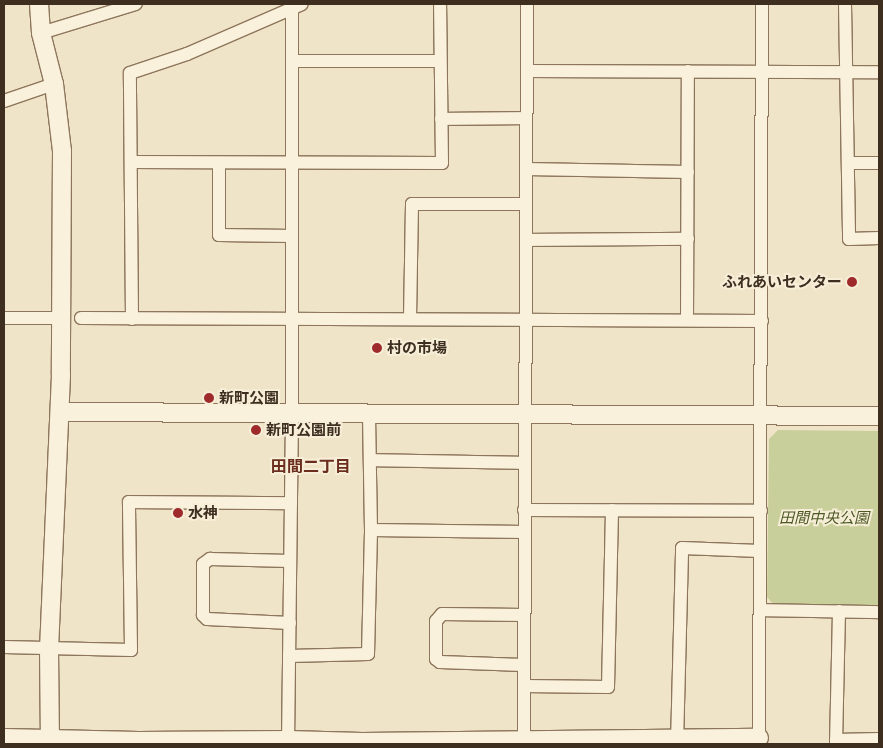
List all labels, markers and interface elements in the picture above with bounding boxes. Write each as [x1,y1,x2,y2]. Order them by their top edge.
place label: ふれあいセンター [722,273,842,291]
marker: ふれあいセンター [846,276,858,288]
place label: 村の市場 [387,339,447,357]
marker: 村の市場 [371,342,383,354]
place label: 新町公園 [219,389,279,407]
marker: 新町公園 [203,392,215,404]
place label: 新町公園前 [266,421,341,439]
marker: 新町公園前 [250,424,262,436]
district label: 田間二丁目 [271,456,351,476]
place label: 水神 [188,504,218,522]
marker: 水神 [172,507,184,519]
park label: 田間中央公園 [779,509,869,527]

